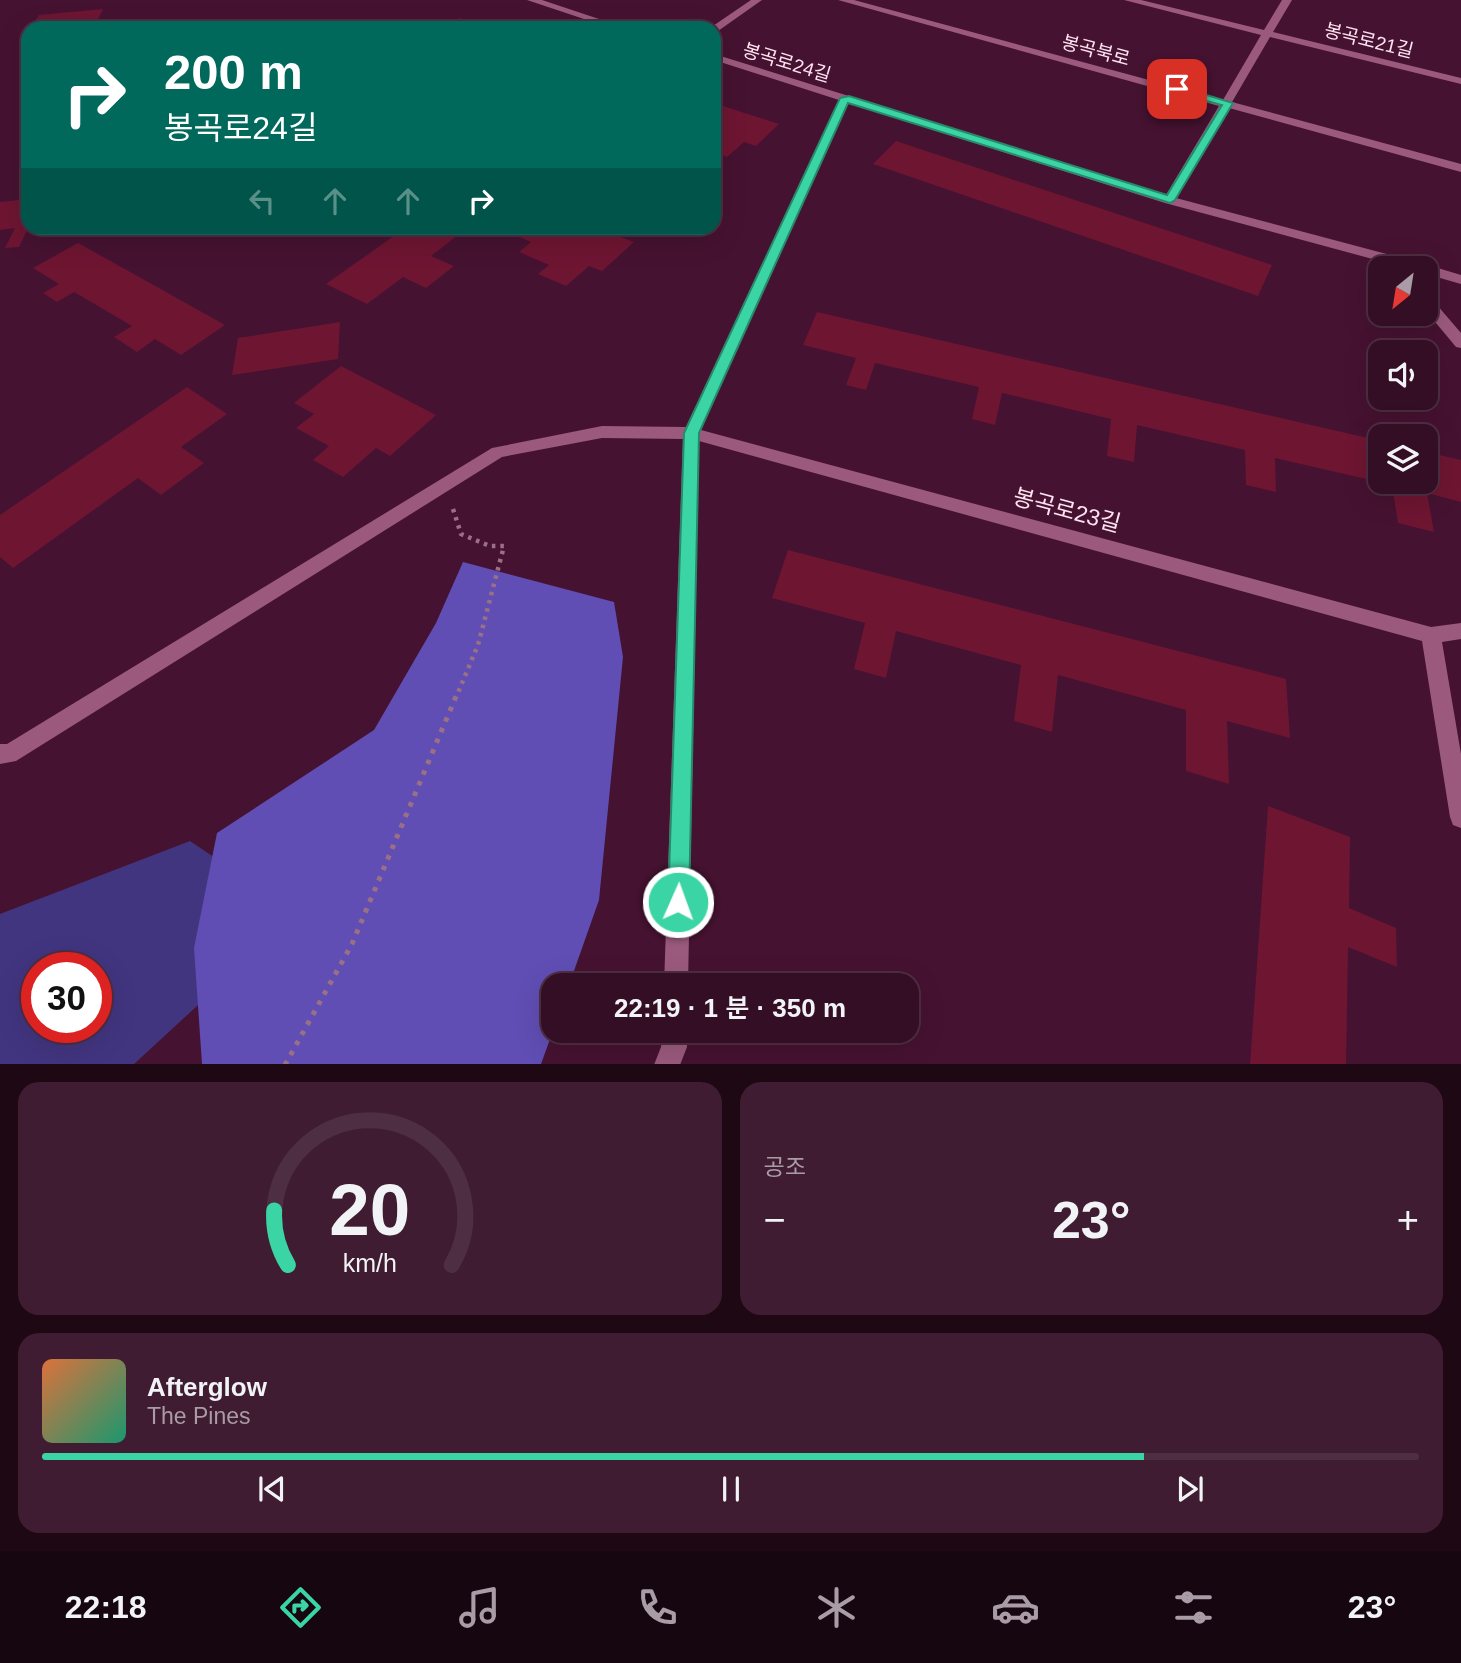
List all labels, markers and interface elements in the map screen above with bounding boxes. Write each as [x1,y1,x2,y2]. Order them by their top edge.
street label: 봉곡로21길 [1322,19,1416,62]
street label: 봉곡북로 [1059,31,1132,70]
street label: 봉곡로24길 [740,39,833,86]
text: 200 m [164,45,303,99]
icon: right [49,49,140,140]
pin [1147,59,1207,119]
icon: arrive [1158,70,1196,108]
text: 봉곡로24길 [164,110,317,146]
icon: left [243,182,281,220]
icon: ahead [316,182,354,220]
icon: ahead [389,182,427,220]
icon: right [462,182,500,220]
north arrow [1368,256,1438,326]
map controls [1368,256,1438,494]
button: sound [1368,340,1438,410]
button: layers [1368,424,1438,494]
street label: 봉곡로23길 [1010,483,1124,537]
position arrow [641,865,715,939]
speed limit sign: 30 [21,952,112,1043]
text: 22:19 · 1 분 · 350 m [614,993,846,1023]
text: 공조 [764,1154,806,1180]
text: 20 [329,1169,410,1250]
text: 23° [1052,1191,1131,1249]
text: − [764,1199,786,1241]
text: + [1397,1199,1419,1241]
text: km/h [343,1248,397,1276]
text: Afterglow [147,1372,267,1402]
text: The Pines [147,1403,251,1429]
icon: previous [253,1470,291,1508]
icon: pause [712,1470,750,1508]
icon: next [1171,1470,1209,1508]
icon: directions [276,1583,325,1632]
icon: music [455,1583,504,1632]
icon: phone [633,1583,682,1632]
icon: climate [812,1583,861,1632]
icon: car [991,1583,1040,1632]
icon: filters [1169,1583,1218,1632]
text: 22:18 [65,1589,147,1625]
text: 23° [1348,1589,1396,1625]

